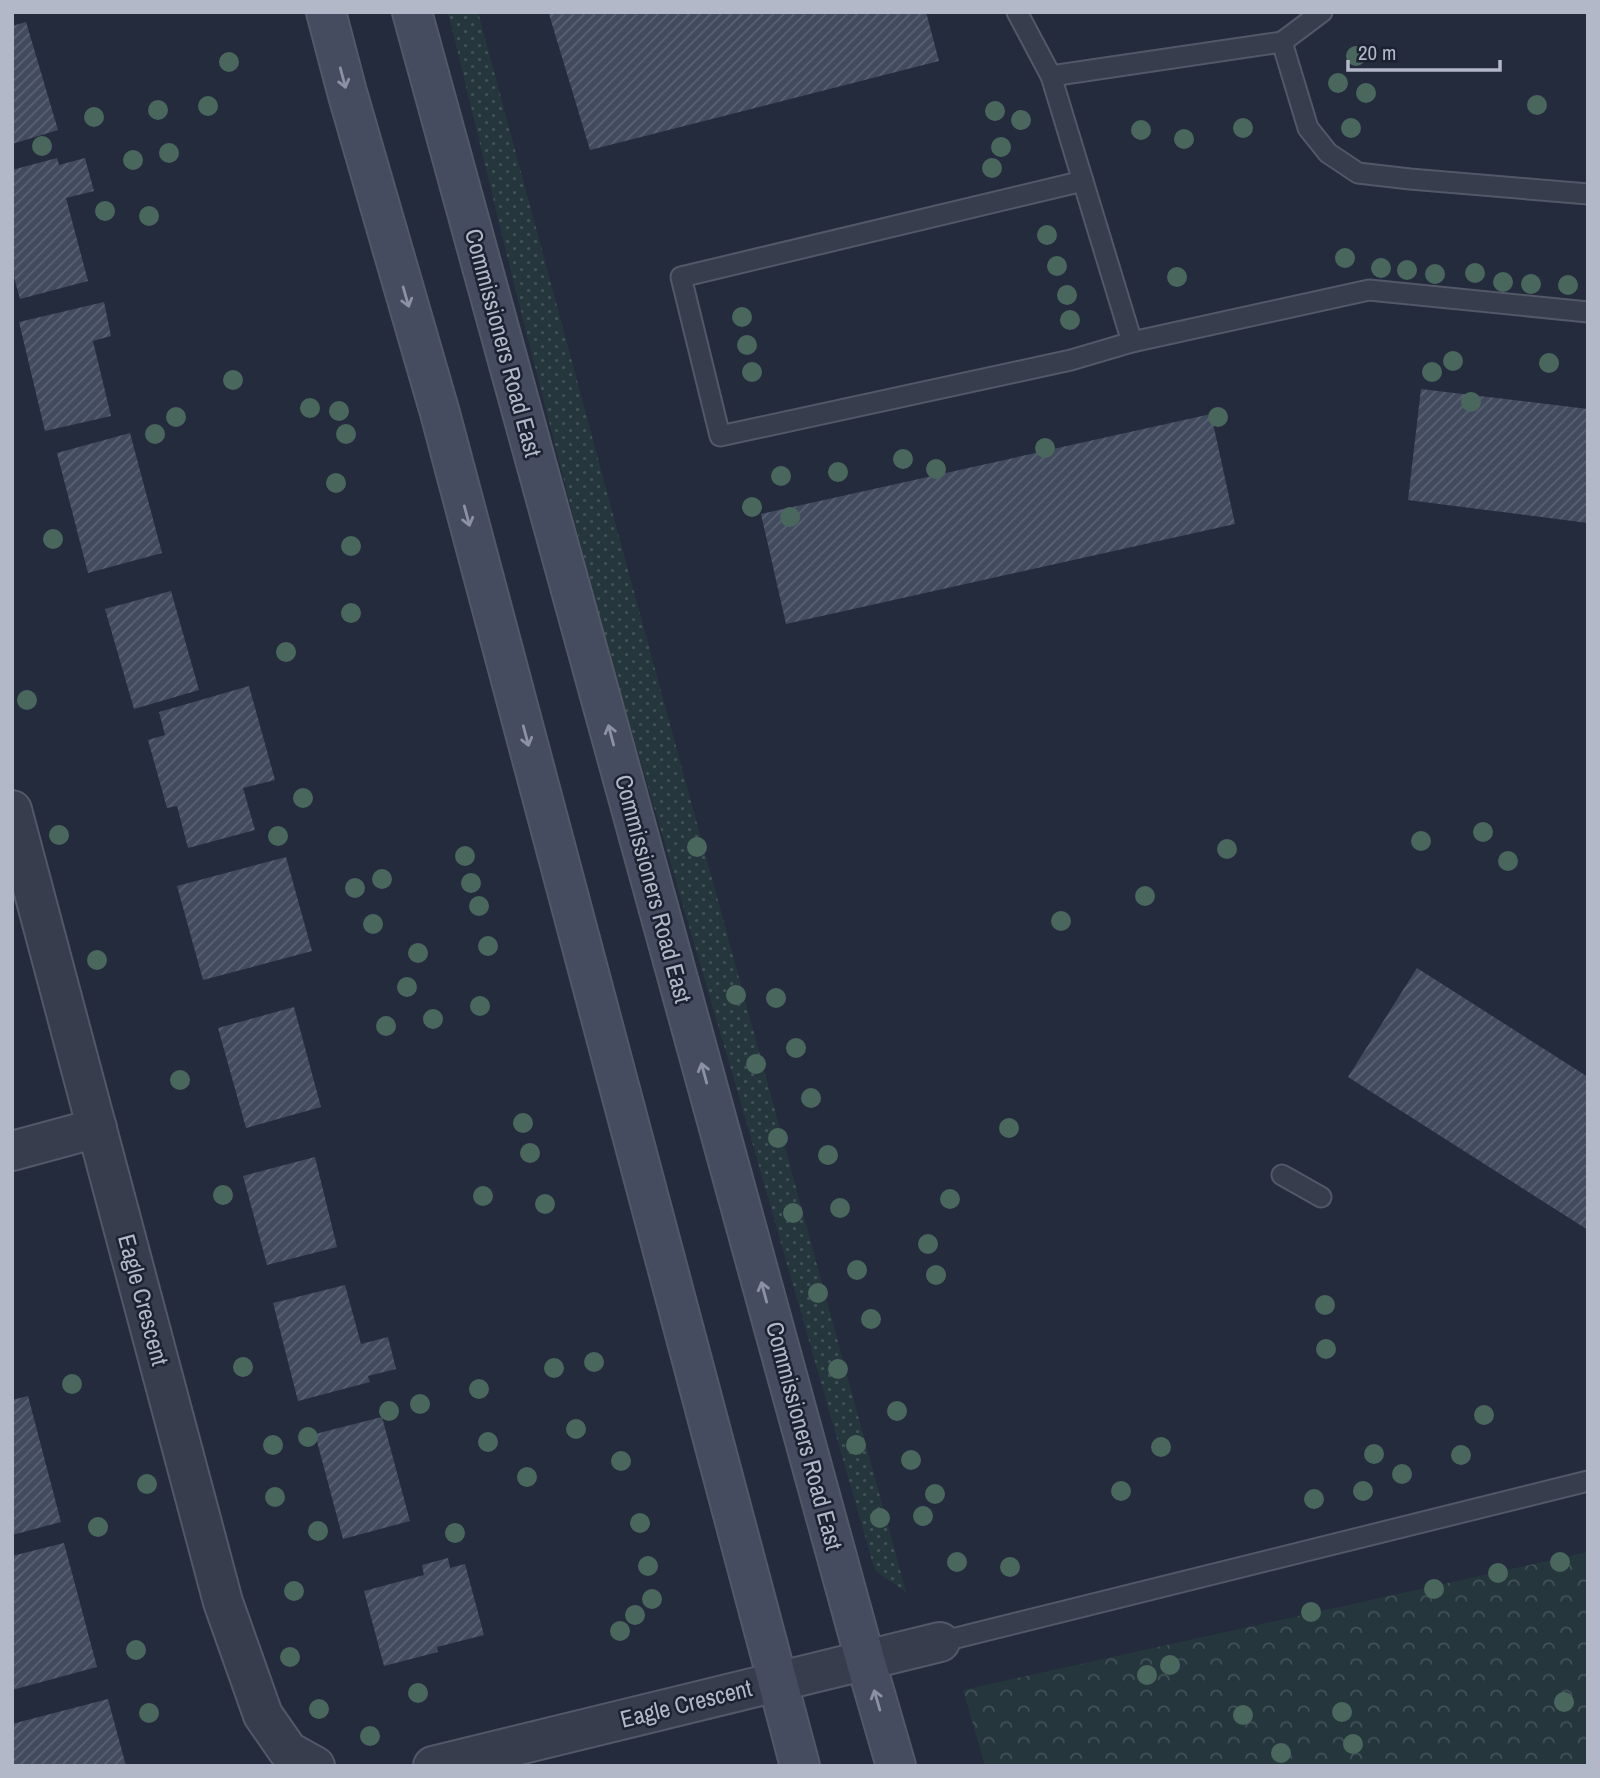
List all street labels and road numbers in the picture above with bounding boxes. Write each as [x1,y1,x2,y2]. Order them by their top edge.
street label: Commissioners Road East [458,225,550,461]
street label: Commissioners Road East [608,771,700,1007]
street label: Eagle Crescent [111,1231,177,1369]
street label: Commissioners Road East [759,1318,851,1554]
street label: Eagle Crescent [617,1671,755,1735]

